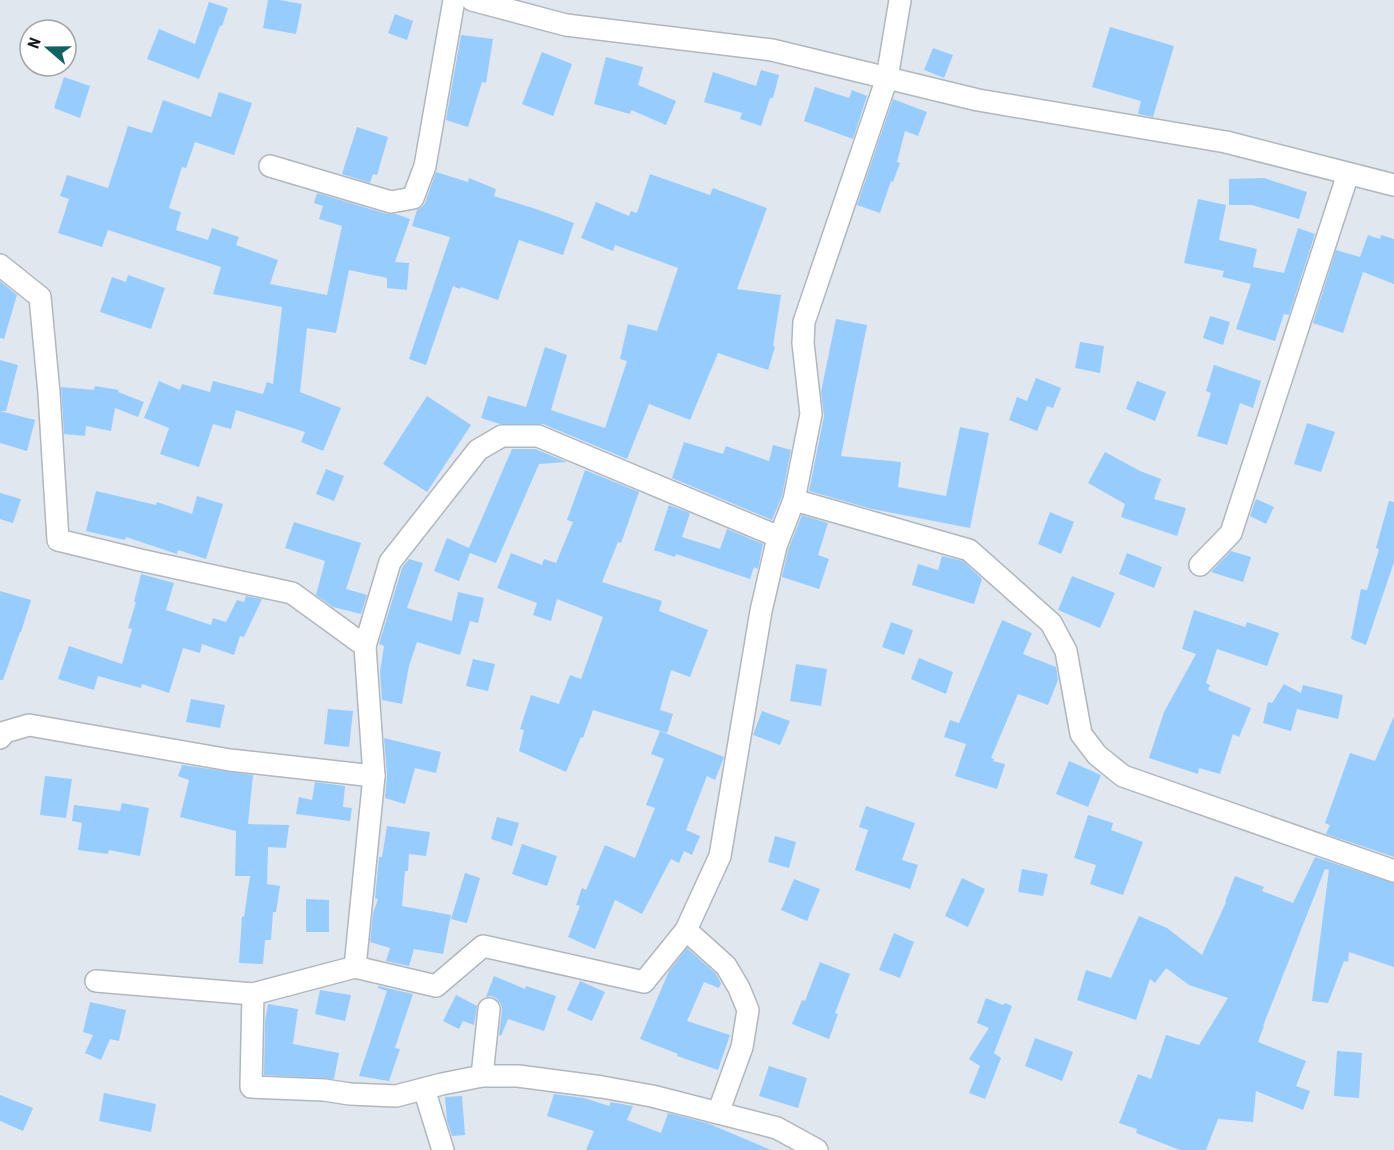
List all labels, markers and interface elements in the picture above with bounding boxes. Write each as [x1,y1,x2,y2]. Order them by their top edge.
north arrow [18,18,78,78]
text: N [24,35,45,51]

